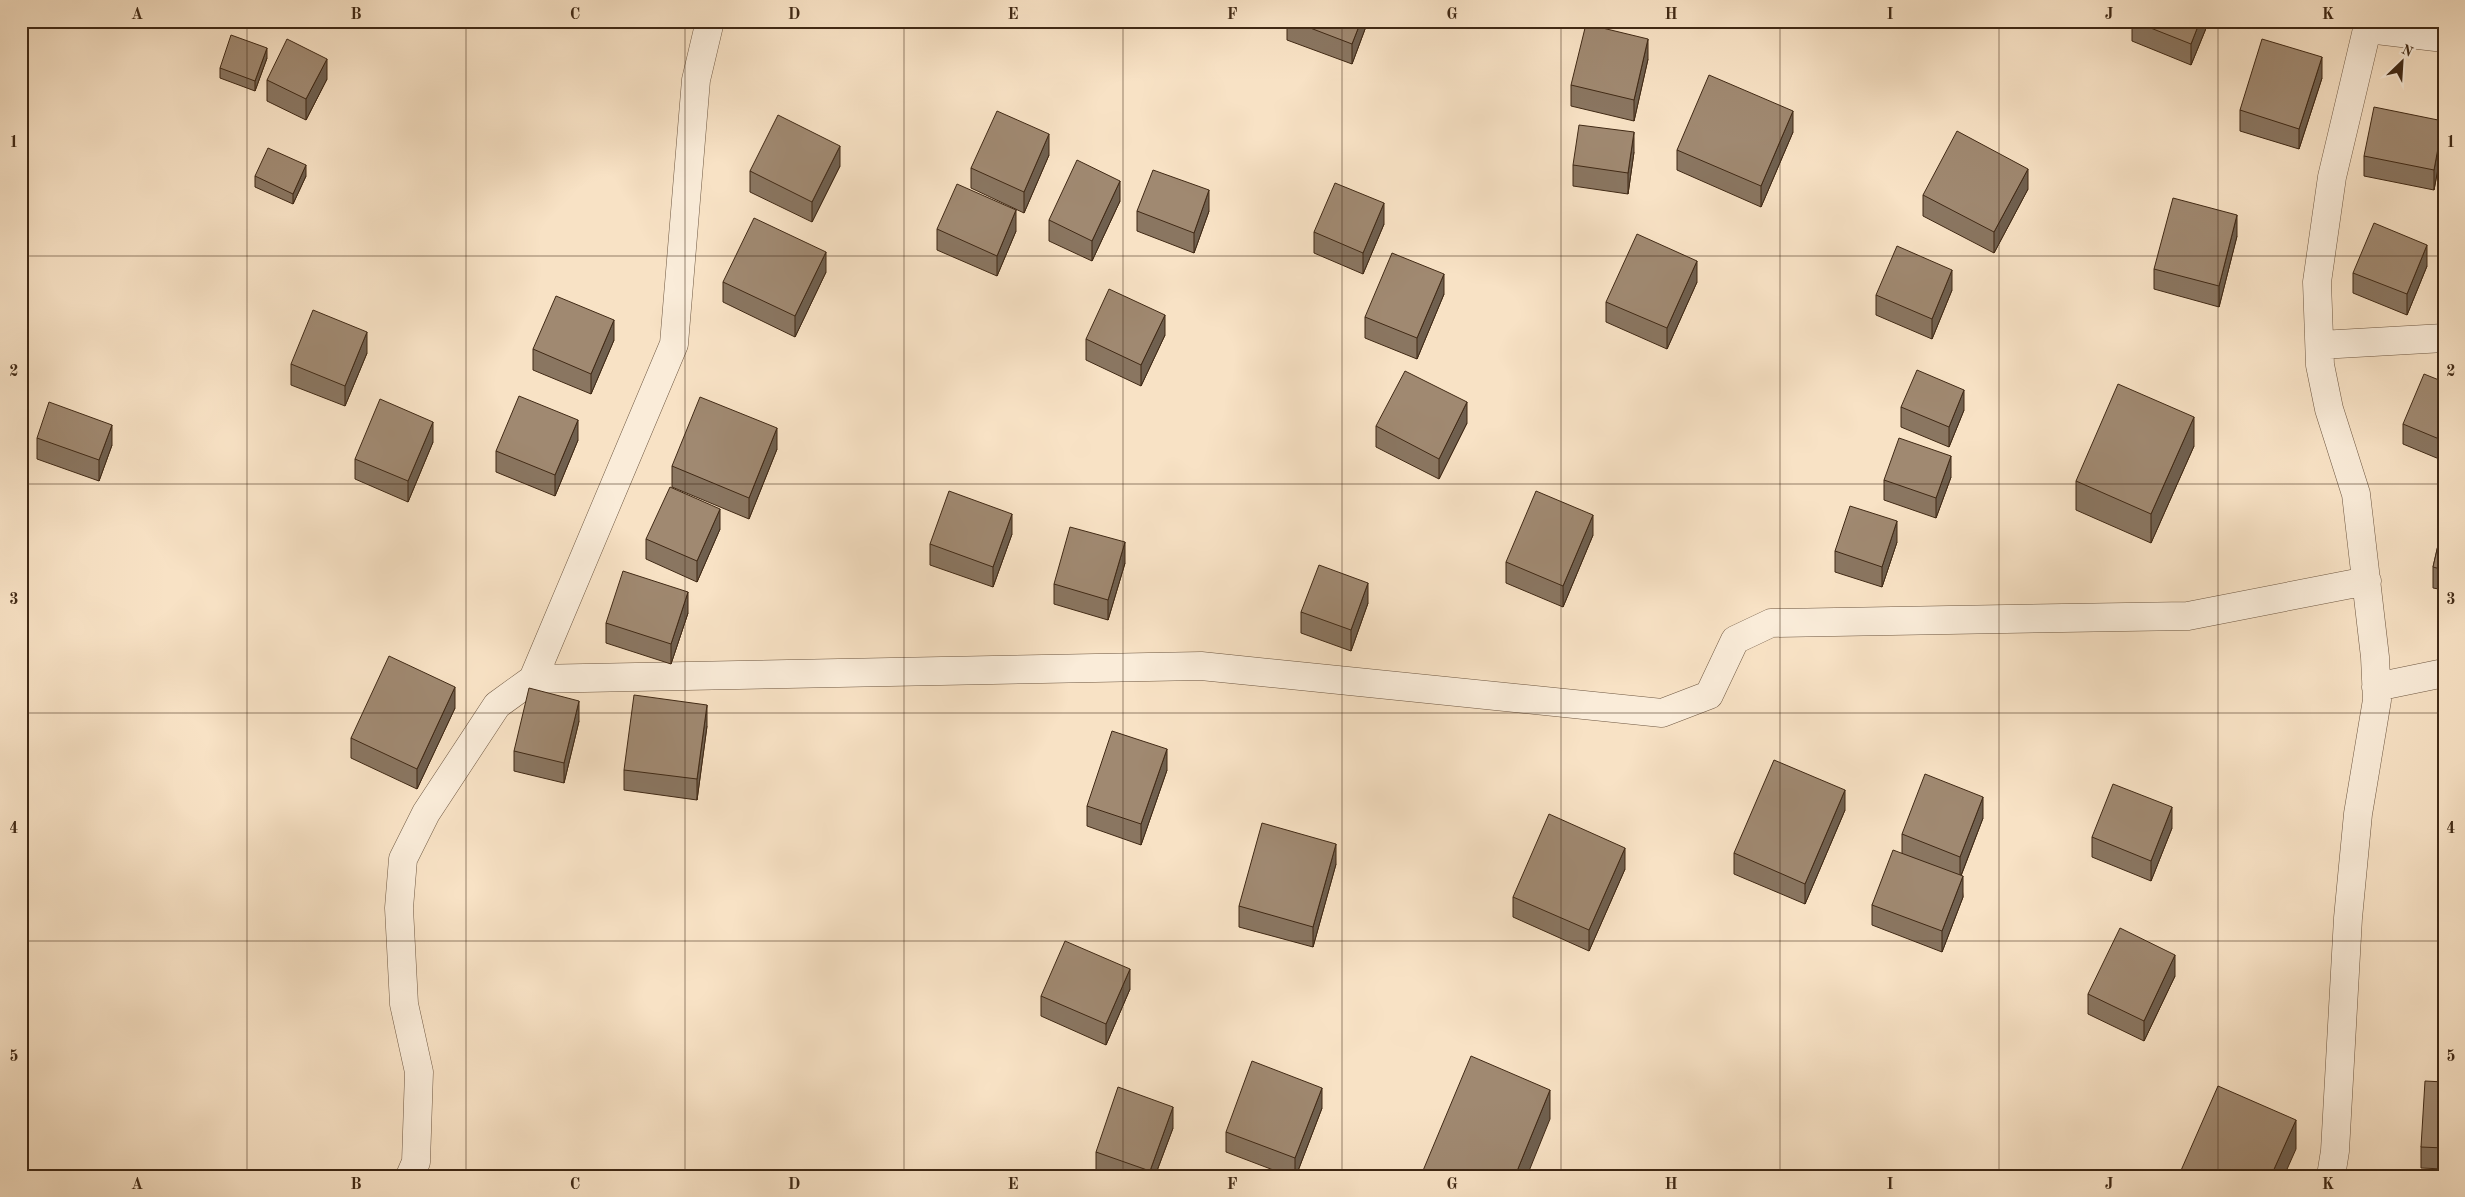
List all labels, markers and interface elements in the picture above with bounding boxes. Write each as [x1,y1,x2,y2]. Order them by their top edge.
text: A [131,7,143,23]
text: B [350,7,362,23]
text: C [570,7,580,23]
text: D [788,7,800,23]
text: E [1007,7,1019,23]
text: F [1227,7,1238,23]
text: G [1446,7,1458,23]
text: H [1664,7,1678,23]
text: I [1886,7,1894,23]
text: J [2105,7,2114,23]
text: K [2322,7,2334,23]
north arrow [2378,38,2428,88]
text: N [2399,43,2415,60]
text: 1 [9,135,19,151]
text: 1 [2446,135,2456,151]
text: 2 [9,364,19,380]
text: 2 [2446,364,2456,380]
text: 3 [9,592,19,608]
text: 3 [2446,592,2456,608]
text: 4 [9,821,19,837]
text: 4 [2446,821,2456,837]
text: 5 [9,1049,19,1065]
text: 5 [2446,1049,2456,1065]
text: A [131,1177,143,1193]
text: B [350,1177,362,1193]
text: C [570,1177,580,1193]
text: D [788,1177,800,1193]
text: E [1007,1177,1019,1193]
text: F [1227,1177,1238,1193]
text: G [1446,1177,1458,1193]
text: H [1664,1177,1678,1193]
text: I [1886,1177,1894,1193]
text: J [2105,1177,2114,1193]
text: K [2322,1177,2334,1193]

